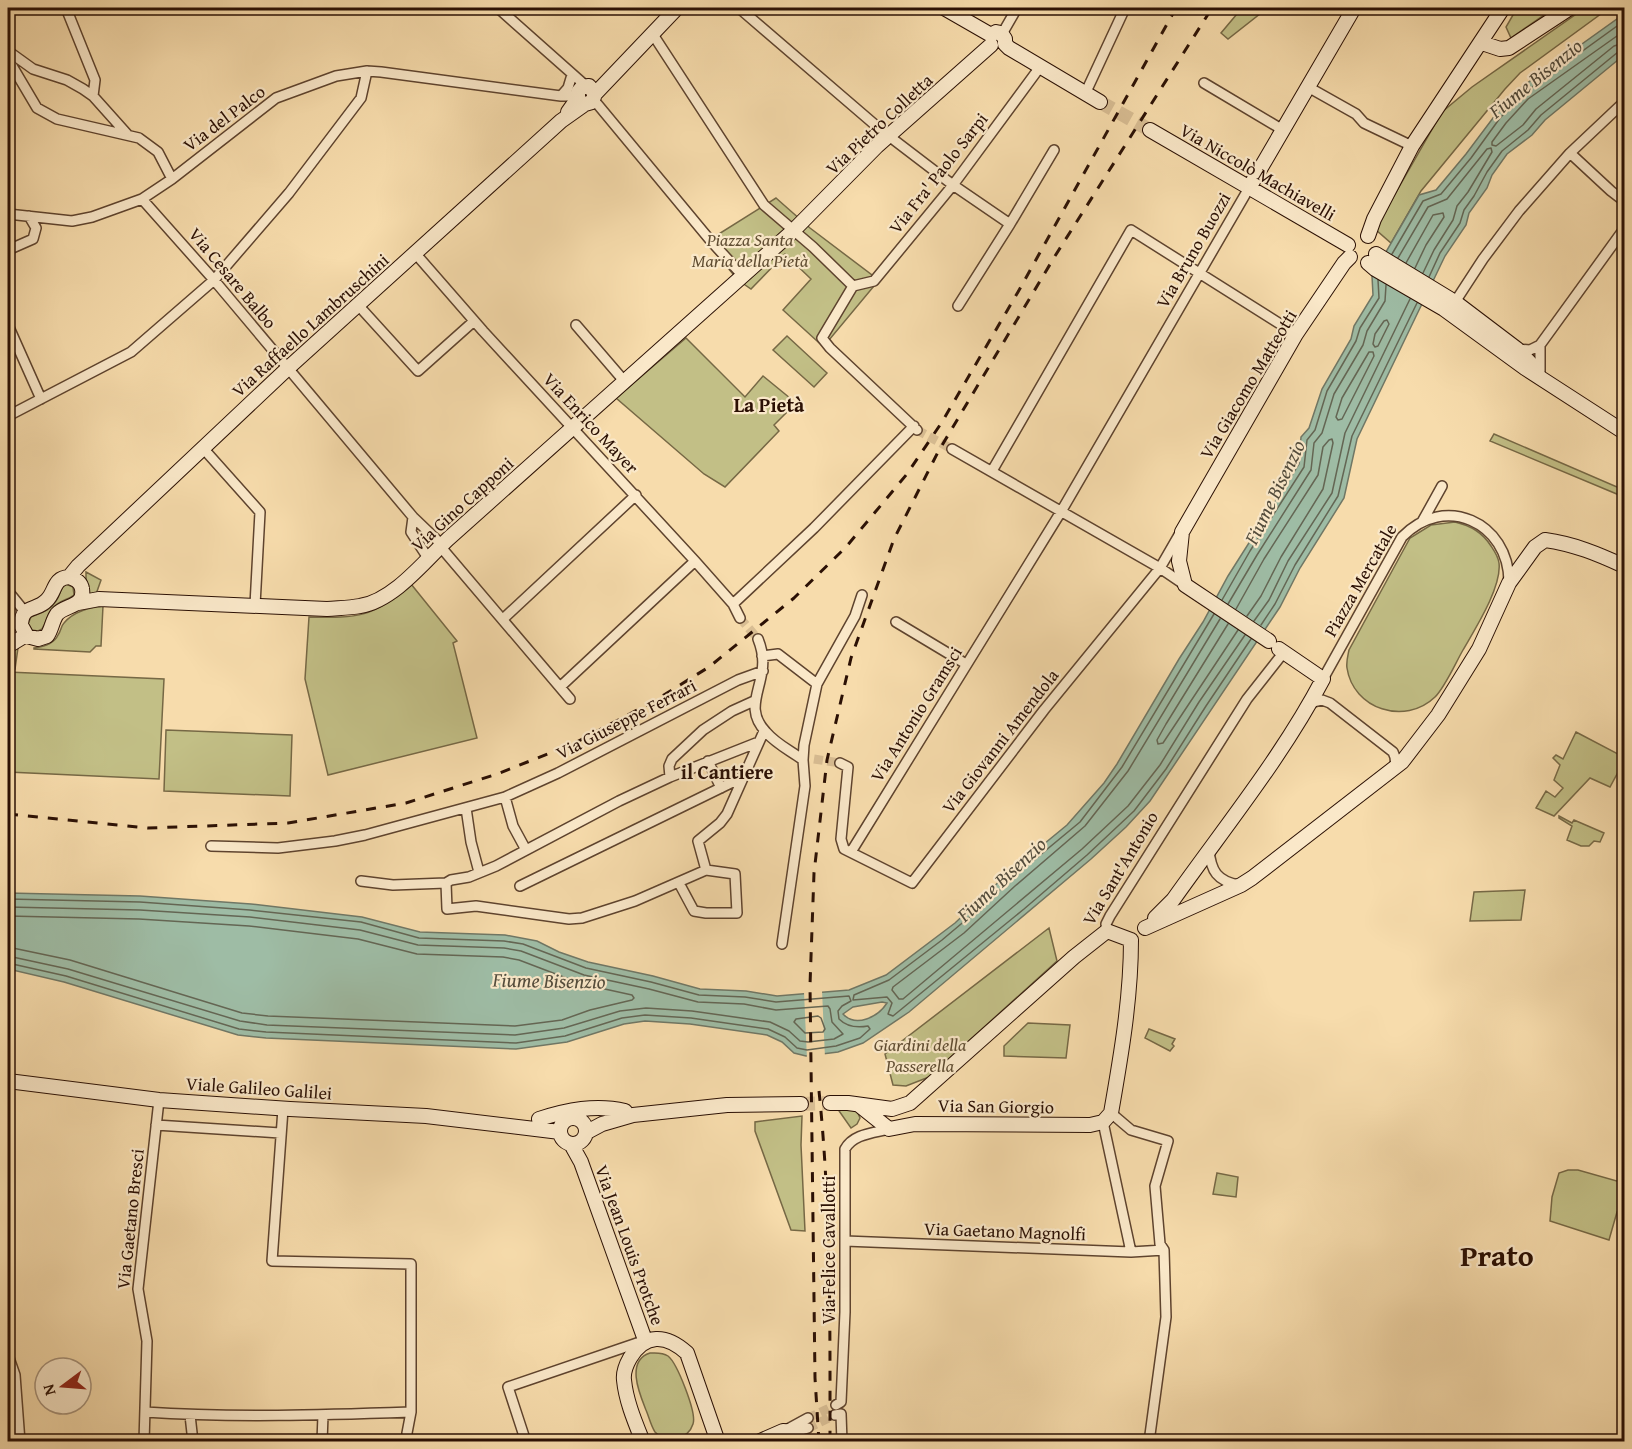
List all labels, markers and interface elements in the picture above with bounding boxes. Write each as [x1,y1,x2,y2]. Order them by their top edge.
water label: Fiume Bisenzio [1481,31,1588,125]
street label: Via Pietro Colletta [819,67,939,181]
street label: Via del Palco [177,78,271,158]
street label: Via Fra' Paolo Sarpi [882,107,994,239]
street label: Via Niccolò Machiavelli [1175,116,1341,228]
street label: Via Bruno Buozzi [1149,187,1237,313]
street label: Via Cesare Balbo [182,221,284,335]
park label: Piazza Santa Maria della Pietà [692,226,809,274]
street label: Via Raffaello Lambruschini [225,247,395,403]
street label: Via Giacomo Matteotti [1193,304,1303,464]
street label: Via Enrico Mayer [537,366,646,480]
district label: La Pietà [734,390,805,419]
water label: Fiume Bisenzio [1236,435,1312,550]
street label: Via Gino Capponi [405,450,519,558]
street label: Piazza Mercatale [1317,518,1403,642]
street label: Via Antonio Gramsci [863,641,969,787]
street label: Via Giovanni Amendola [935,663,1065,819]
street label: Via Giuseppe Ferrari [551,672,701,766]
district label: il Cantiere [681,757,773,786]
street label: Via Sant'Antonio [1075,806,1165,930]
water label: Fiume Bisenzio [949,830,1052,929]
water label: Fiume Bisenzio [491,964,606,995]
park label: Giardini della Passerella [874,1031,967,1079]
street label: Viale Galileo Galilei [185,1069,333,1107]
street label: Via San Giorgio [938,1091,1054,1121]
street label: Via Gaetano Bresci [109,1147,151,1291]
street label: Via Jean Louis Protche [588,1161,672,1329]
street label: Via Felice Cavallotti [815,1176,842,1324]
street label: Via Gaetano Magnolfi [923,1215,1087,1247]
district label: Prato [1460,1233,1534,1277]
north arrow [33,1356,93,1416]
text: N [35,1381,62,1399]

